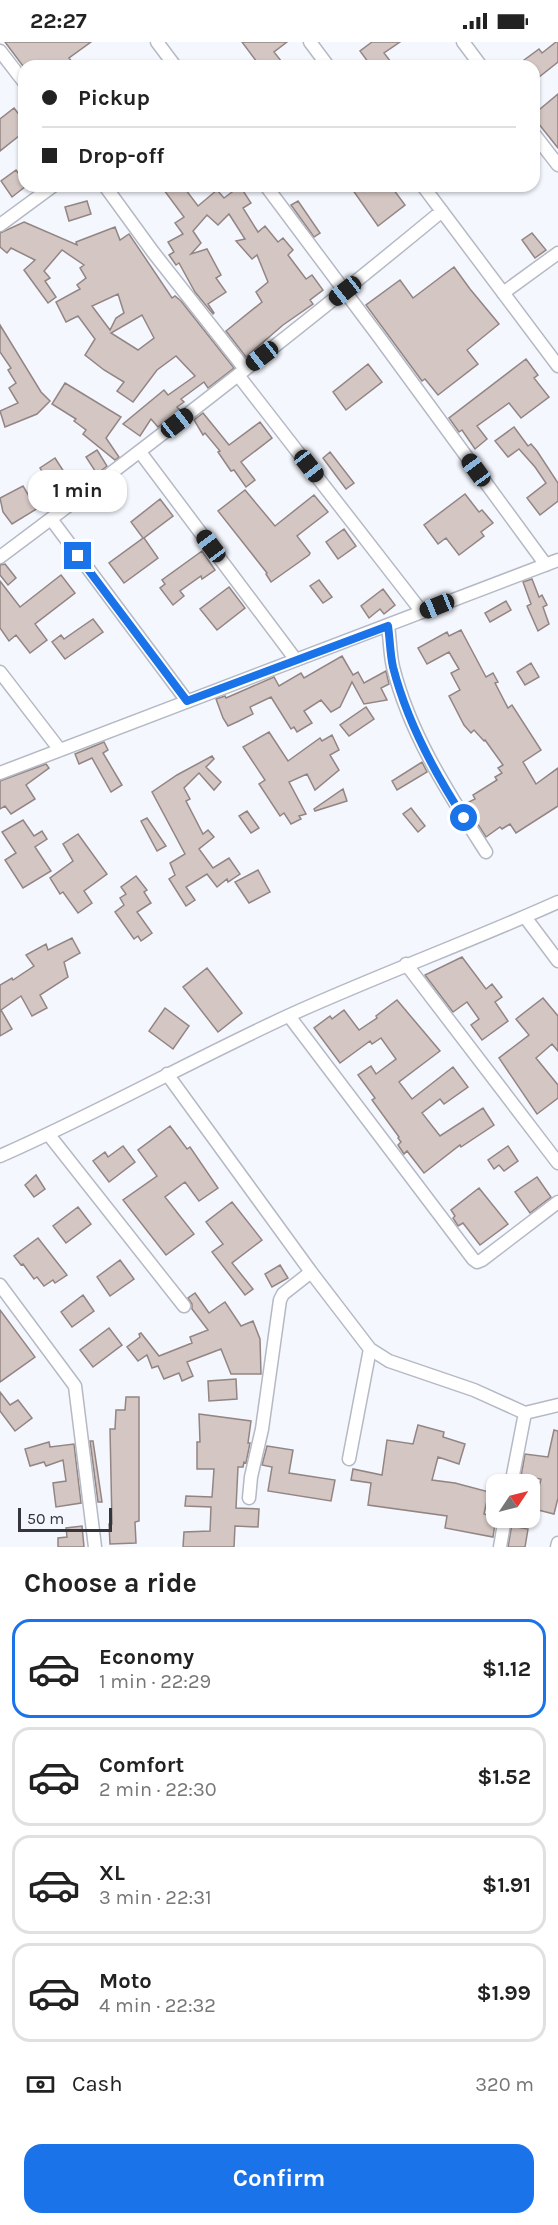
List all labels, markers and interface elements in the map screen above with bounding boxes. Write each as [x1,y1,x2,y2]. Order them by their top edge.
text: 22:27 [30,8,87,34]
text: Pickup [78,85,150,111]
text: Drop-off [78,143,164,169]
car [325,273,365,309]
car [242,338,282,374]
car [157,405,197,441]
car [291,446,327,486]
car [458,450,494,490]
callout: 1 min [28,469,128,511]
text: 1 min [52,479,103,502]
car [193,526,229,566]
route end [64,542,91,569]
car [417,591,457,621]
route start [450,804,477,831]
north arrow [486,1474,540,1528]
map controls [486,1474,540,1528]
scale bar [18,1505,112,1532]
text: 50 m [27,1509,64,1528]
text: Choose a ride [24,1567,197,1599]
icon: car [27,1642,81,1696]
text: Economy [99,1644,194,1670]
text: $1.12 [482,1656,531,1682]
text: 1 min · 22:29 [99,1670,211,1693]
icon: car [27,1750,81,1804]
text: Comfort [99,1752,184,1778]
text: $1.52 [477,1764,531,1790]
text: 2 min · 22:30 [99,1778,217,1801]
icon: car [27,1858,81,1912]
text: XL [99,1860,125,1886]
text: $1.91 [482,1872,531,1898]
text: 3 min · 22:31 [99,1886,212,1909]
icon: car [27,1966,81,2020]
text: Moto [99,1968,152,1994]
text: $1.99 [476,1980,531,2006]
text: 4 min · 22:32 [99,1994,216,2017]
icon: cash [24,2068,57,2101]
text: Cash [72,2071,122,2097]
text: 320 m [475,2073,534,2096]
button: Confirm [24,2144,534,2213]

